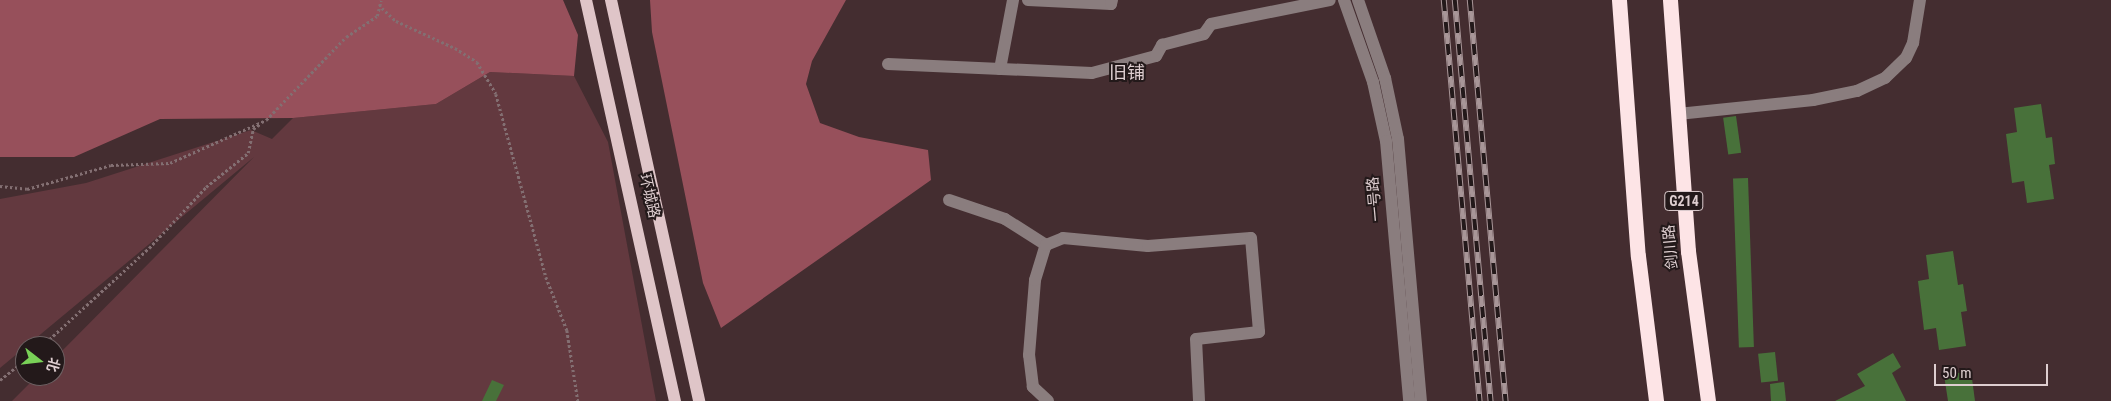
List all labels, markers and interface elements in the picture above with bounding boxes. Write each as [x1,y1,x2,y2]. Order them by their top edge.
district label: 旧铺 [1109,62,1145,84]
street label: 环城路 [635,172,663,220]
street label: 一号路 [1364,176,1386,222]
road number: G214 [1664,190,1704,212]
street label: 剑川路 [1660,224,1682,270]
north arrow [15,336,65,386]
scale bar [1936,354,2050,386]
text: 北 [44,356,63,374]
text: 50 m [1942,364,1972,382]

